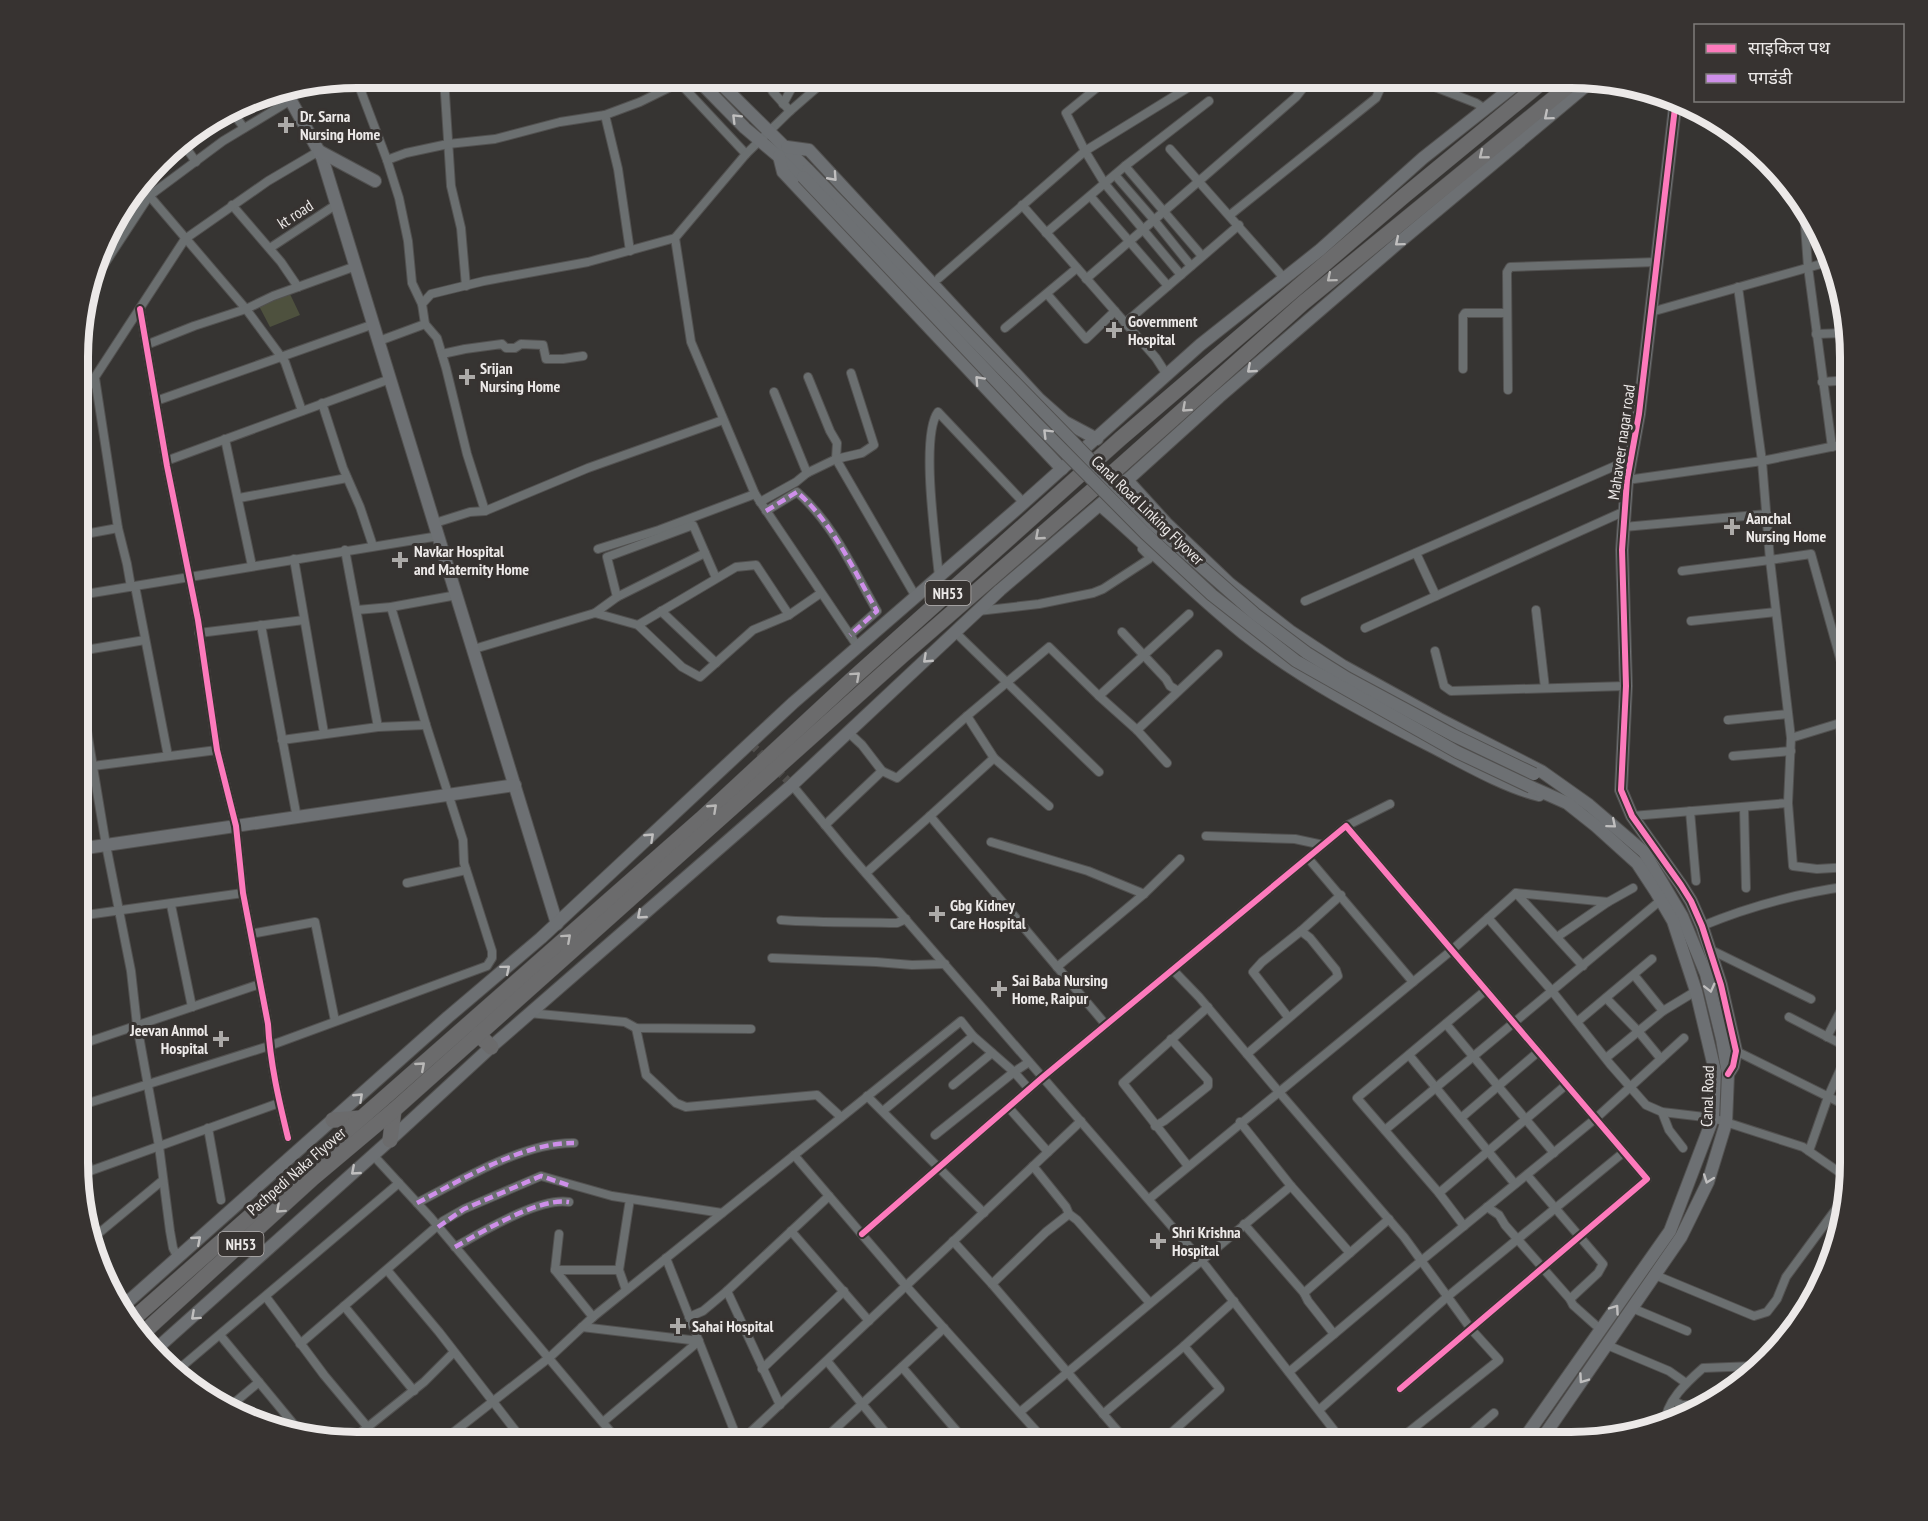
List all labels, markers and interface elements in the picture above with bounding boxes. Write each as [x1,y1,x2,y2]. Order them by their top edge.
legend [1694,24,1904,102]
text: साइकिल पथ [1748,36,1830,59]
text: पगडंडी [1748,66,1793,89]
place label: Dr. Sarna Nursing Home [300,106,380,144]
one-way arrow [1544,109,1555,120]
one-way arrow [733,115,744,126]
marker: Dr. Sarna Nursing Home [277,116,295,134]
one-way arrow [1479,148,1490,159]
one-way arrow [826,170,837,180]
street label: kt road [273,195,317,233]
one-way arrow [1395,235,1406,246]
one-way arrow [1327,271,1338,282]
place label: Government Hospital [1128,311,1198,349]
marker: Government Hospital [1105,321,1123,339]
place label: Srijan Nursing Home [480,358,560,396]
one-way arrow [1247,362,1258,373]
marker: Srijan Nursing Home [458,368,476,386]
one-way arrow [975,377,986,387]
street label: Mahaveer nagar road [1603,383,1639,501]
one-way arrow [1182,401,1192,412]
one-way arrow [1043,430,1054,441]
street label: Canal Road Linking Flyover [1087,451,1209,569]
place label: Aanchal Nursing Home [1745,508,1826,546]
marker: Aanchal Nursing Home [1723,518,1741,536]
one-way arrow [1035,529,1046,540]
place label: Navkar Hospital and Maternity Home [414,541,529,579]
marker: Navkar Hospital and Maternity Home [391,551,409,569]
road number: NH53 [926,581,970,605]
one-way arrow [923,651,934,662]
one-way arrow [849,672,860,683]
one-way arrow [706,804,717,815]
one-way arrow [1605,817,1616,828]
one-way arrow [643,833,653,844]
place label: Gbg Kidney Care Hospital [950,895,1026,933]
marker: Gbg Kidney Care Hospital [928,905,946,923]
one-way arrow [637,908,648,919]
one-way arrow [561,934,571,945]
one-way arrow [499,965,510,976]
place label: Sai Baba Nursing Home, Raipur [1012,970,1108,1008]
marker: Sai Baba Nursing Home, Raipur [990,980,1008,998]
one-way arrow [1702,983,1715,993]
place label: Jeevan Anmol Hospital [129,1020,208,1058]
marker: Jeevan Anmol Hospital [212,1030,230,1048]
one-way arrow [414,1063,425,1074]
street label: Canal Road [1696,1065,1718,1127]
one-way arrow [352,1093,362,1104]
street label: Pachpedi Naka Flyover [242,1122,350,1219]
one-way arrow [351,1164,362,1175]
one-way arrow [1703,1173,1716,1184]
one-way arrow [276,1202,287,1213]
place label: Shri Krishna Hospital [1172,1222,1241,1260]
road number: NH53 [218,1232,264,1256]
marker: Shri Krishna Hospital [1149,1232,1167,1250]
one-way arrow [190,1237,201,1248]
one-way arrow [1608,1305,1619,1316]
one-way arrow [191,1309,201,1320]
place label: Sahai Hospital [692,1316,774,1336]
marker: Sahai Hospital [669,1317,687,1335]
one-way arrow [1579,1372,1590,1383]

